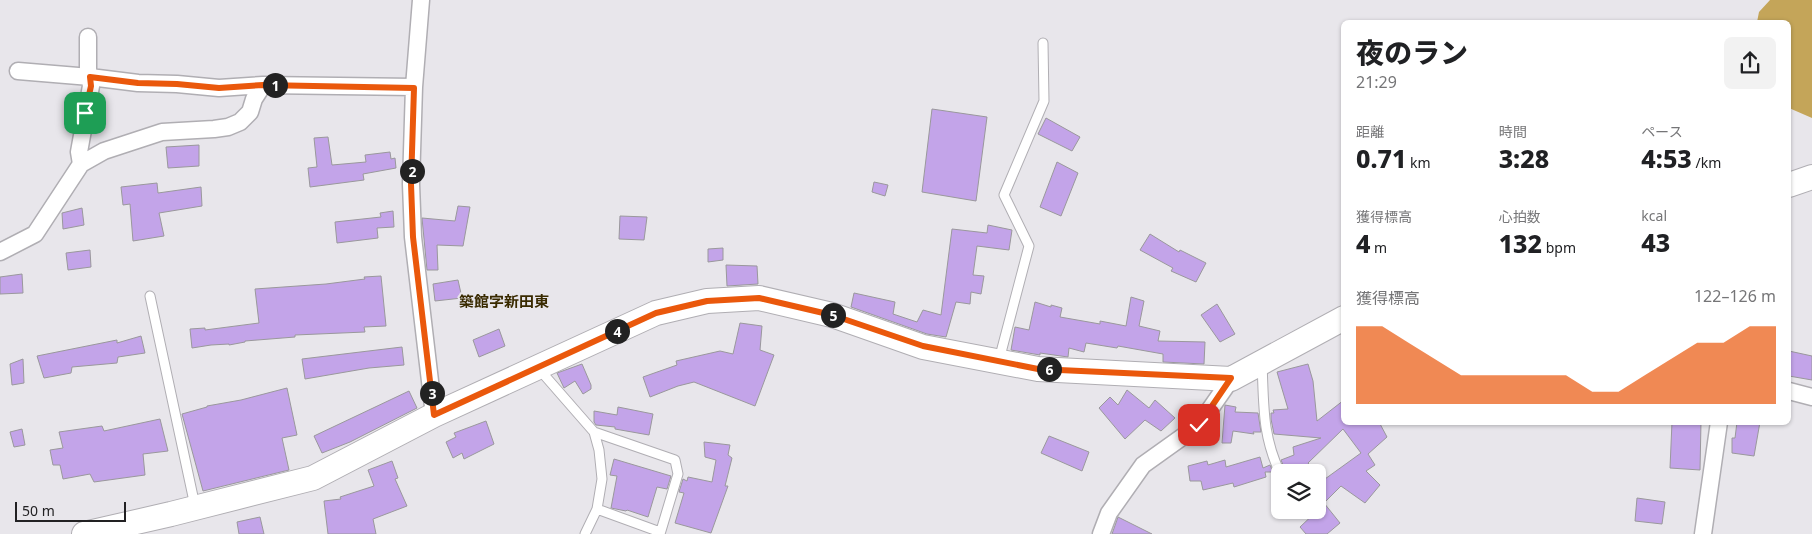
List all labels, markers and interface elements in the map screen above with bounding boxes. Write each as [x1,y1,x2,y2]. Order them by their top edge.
text: 夜のラン [1356,33,1468,71]
button: share [1724,37,1776,89]
text: 21:29 [1356,71,1397,93]
pin: 1 [262,72,288,98]
text: 1 [271,76,280,95]
pin [64,92,106,134]
icon: arrive [71,99,99,127]
text: 距離 [1356,122,1384,141]
text: 時間 [1499,122,1527,141]
text: ペース [1641,122,1683,141]
text: 0.71 [1356,141,1406,175]
text: 3:28 [1499,141,1549,175]
text: 4:53 [1641,141,1692,175]
text: km [1406,153,1431,172]
text: /km [1692,153,1721,172]
pin: 2 [400,158,424,184]
text: 2 [408,162,417,181]
text: kcal [1641,206,1667,225]
text: 獲得標高 [1356,207,1412,226]
text: 心拍数 [1499,207,1541,226]
text: 43 [1641,225,1670,259]
text: 4 [1356,226,1370,260]
text: 132 [1499,226,1542,260]
text: m [1370,238,1387,257]
text: bpm [1542,238,1576,257]
text: 122–126 m [1694,285,1776,307]
text: 獲得標高 [1356,287,1420,309]
district label: 築館字新田東 [459,291,549,311]
pin: 5 [820,302,846,328]
text: 5 [829,306,838,325]
pin: 4 [604,318,630,344]
text: 4 [613,322,622,341]
pin: 6 [1036,356,1062,382]
text: 6 [1045,360,1054,379]
pin: 3 [420,380,444,406]
text: 3 [428,384,437,403]
pin [1178,404,1220,446]
icon: check [1185,411,1213,439]
map controls [1271,464,1326,519]
button: layers [1271,464,1326,519]
scale bar [15,499,126,522]
text: 50 m [22,501,55,520]

